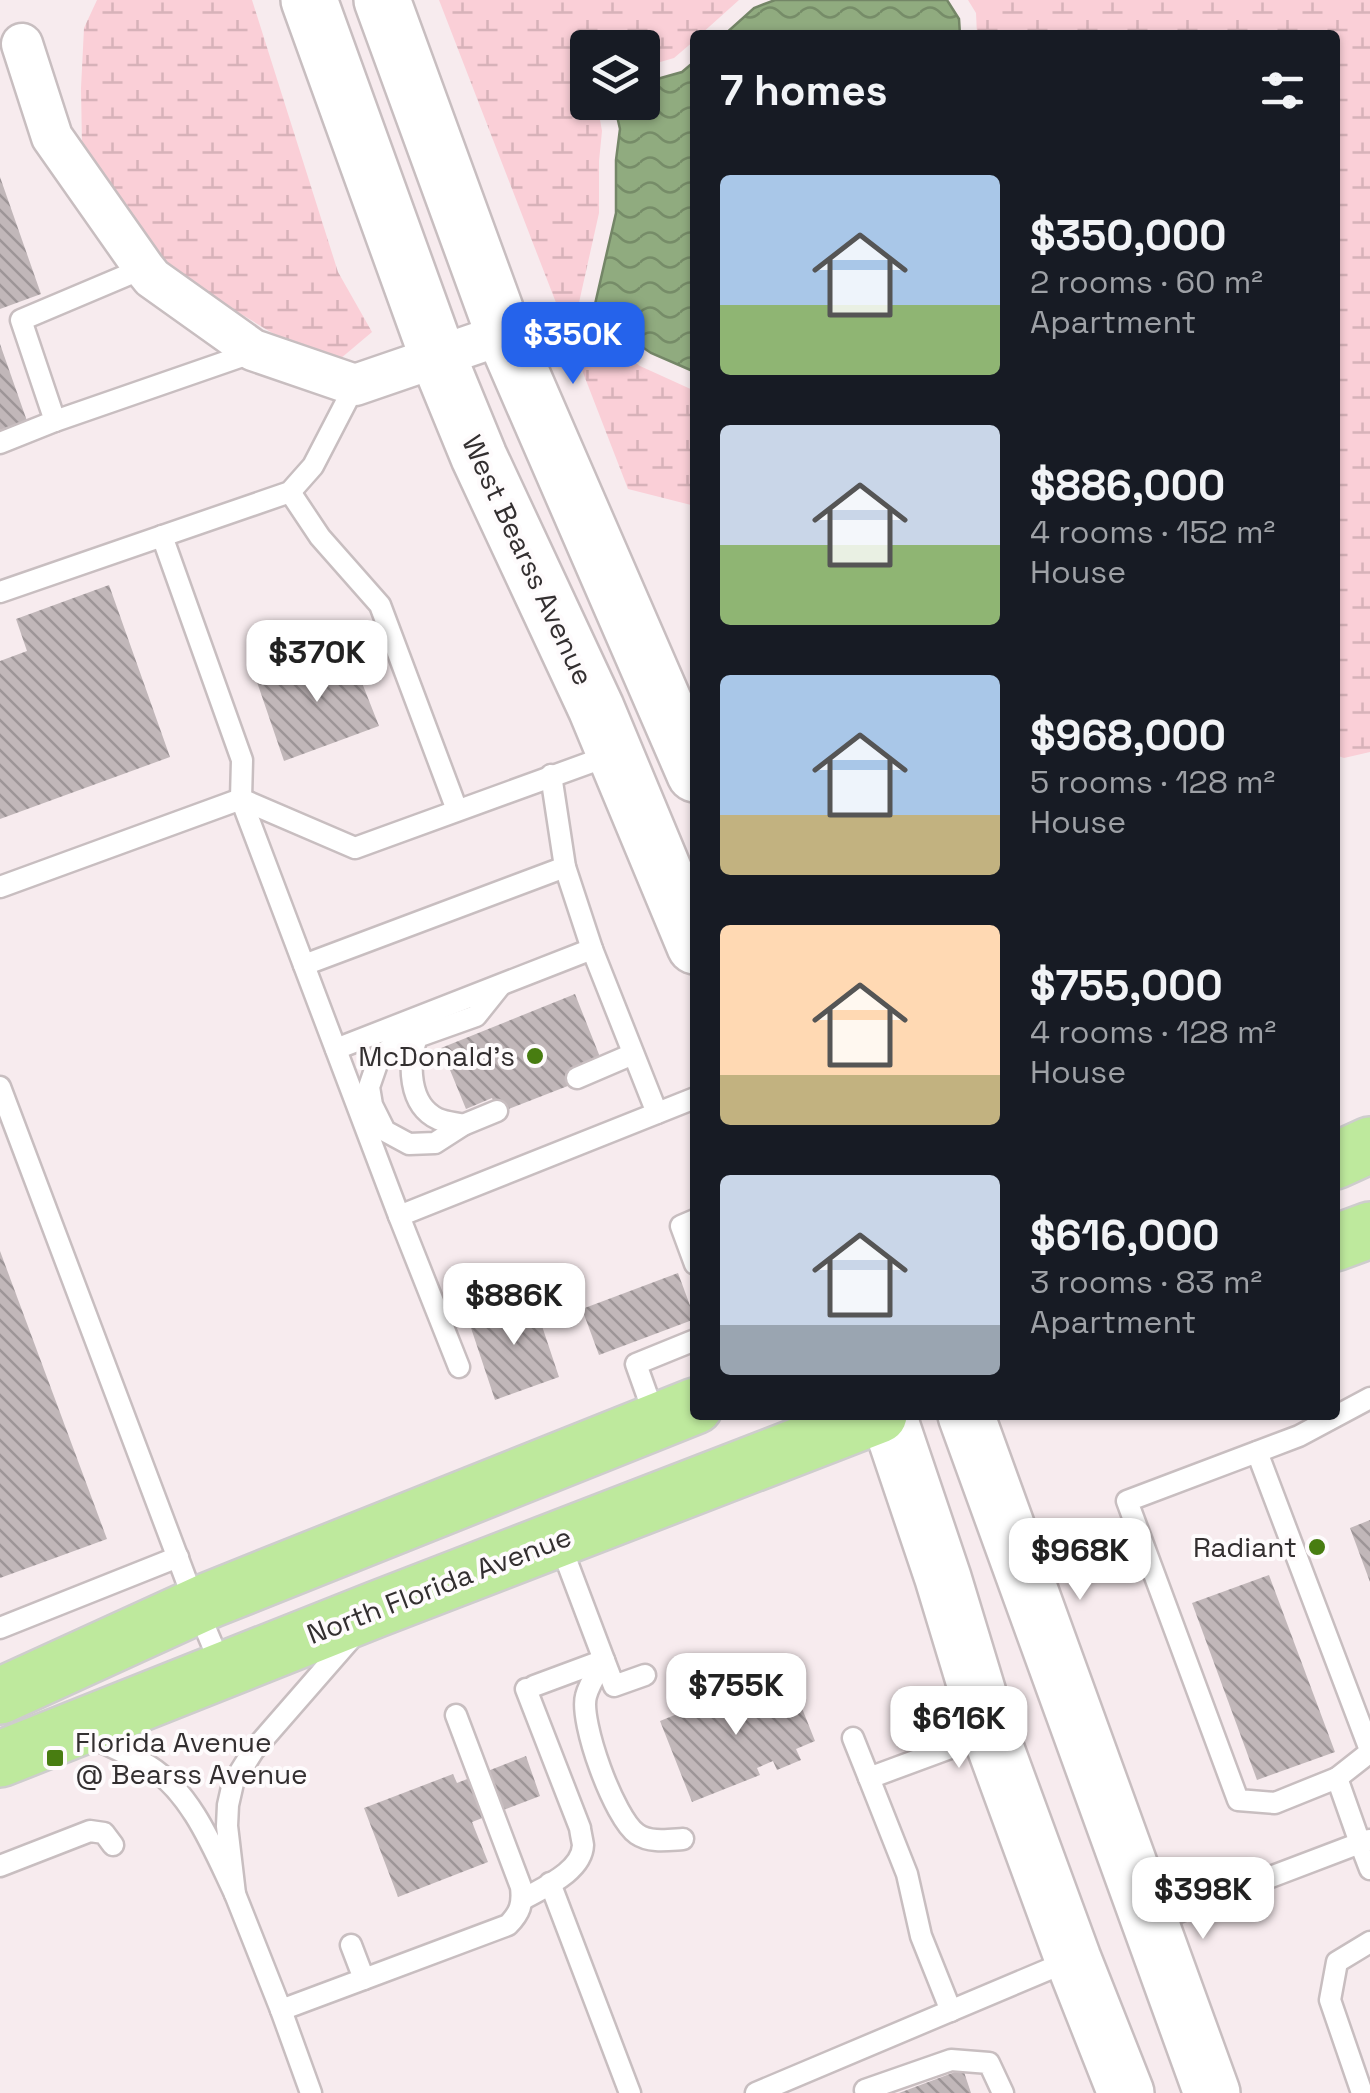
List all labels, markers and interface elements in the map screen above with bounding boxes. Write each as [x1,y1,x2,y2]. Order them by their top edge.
map controls [570,30,660,120]
button: layers [570,30,660,120]
icon: filters [1255,63,1310,118]
text: 7 homes [720,64,888,117]
text: $350,000 [1030,209,1226,262]
icon: home [800,215,920,335]
text: 2 rooms · 60 m² [1030,262,1263,302]
pin: $350K [503,302,643,387]
text: Apartment [1030,302,1196,342]
text: $350K [524,314,622,354]
street label: West Bearss Avenue [454,429,602,691]
text: $886,000 [1030,459,1225,512]
icon: home [800,465,920,585]
text: 4 rooms · 152 m² [1030,512,1275,552]
text: House [1030,552,1126,592]
pin: $370K [247,620,387,705]
text: $370K [268,632,366,672]
text: $968,000 [1030,709,1226,762]
icon: home [800,715,920,835]
text: 5 rooms · 128 m² [1030,762,1275,802]
text: House [1030,802,1126,842]
text: $755,000 [1030,959,1223,1012]
icon: home [800,965,920,1085]
text: 4 rooms · 128 m² [1030,1012,1276,1052]
place label: McDonald's [358,1038,515,1074]
marker: McDonald's [524,1045,546,1067]
text: House [1030,1052,1126,1092]
text: $616,000 [1030,1209,1220,1262]
icon: home [800,1215,920,1335]
text: 3 rooms · 83 m² [1030,1262,1262,1302]
pin: $886K [444,1263,584,1348]
text: $886K [465,1275,563,1315]
text: Apartment [1030,1302,1196,1342]
street label: North Florida Avenue [302,1518,576,1652]
pin: $968K [1010,1518,1150,1603]
place label: Radiant [1193,1529,1297,1565]
text: $968K [1031,1530,1129,1570]
marker: Radiant [1306,1536,1328,1558]
pin: $755K [666,1653,806,1738]
text: $755K [688,1665,784,1705]
pin: $616K [889,1686,1029,1771]
text: $616K [912,1698,1006,1738]
place label: Florida Avenue @ Bearss Avenue [75,1724,308,1792]
marker: Florida Avenue @ Bearss Avenue [44,1747,66,1769]
pin: $398K [1133,1857,1273,1942]
text: $398K [1154,1869,1252,1909]

